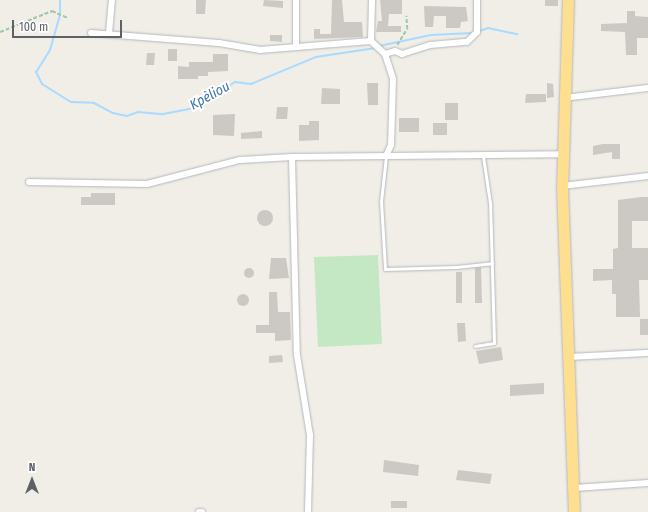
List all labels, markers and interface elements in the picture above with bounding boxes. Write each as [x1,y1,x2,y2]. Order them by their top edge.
scale bar [14,12,124,38]
text: 100 m [19,20,48,34]
water label: Kpèliou [187,78,233,114]
north arrow [12,460,52,500]
text: N [29,461,35,474]

